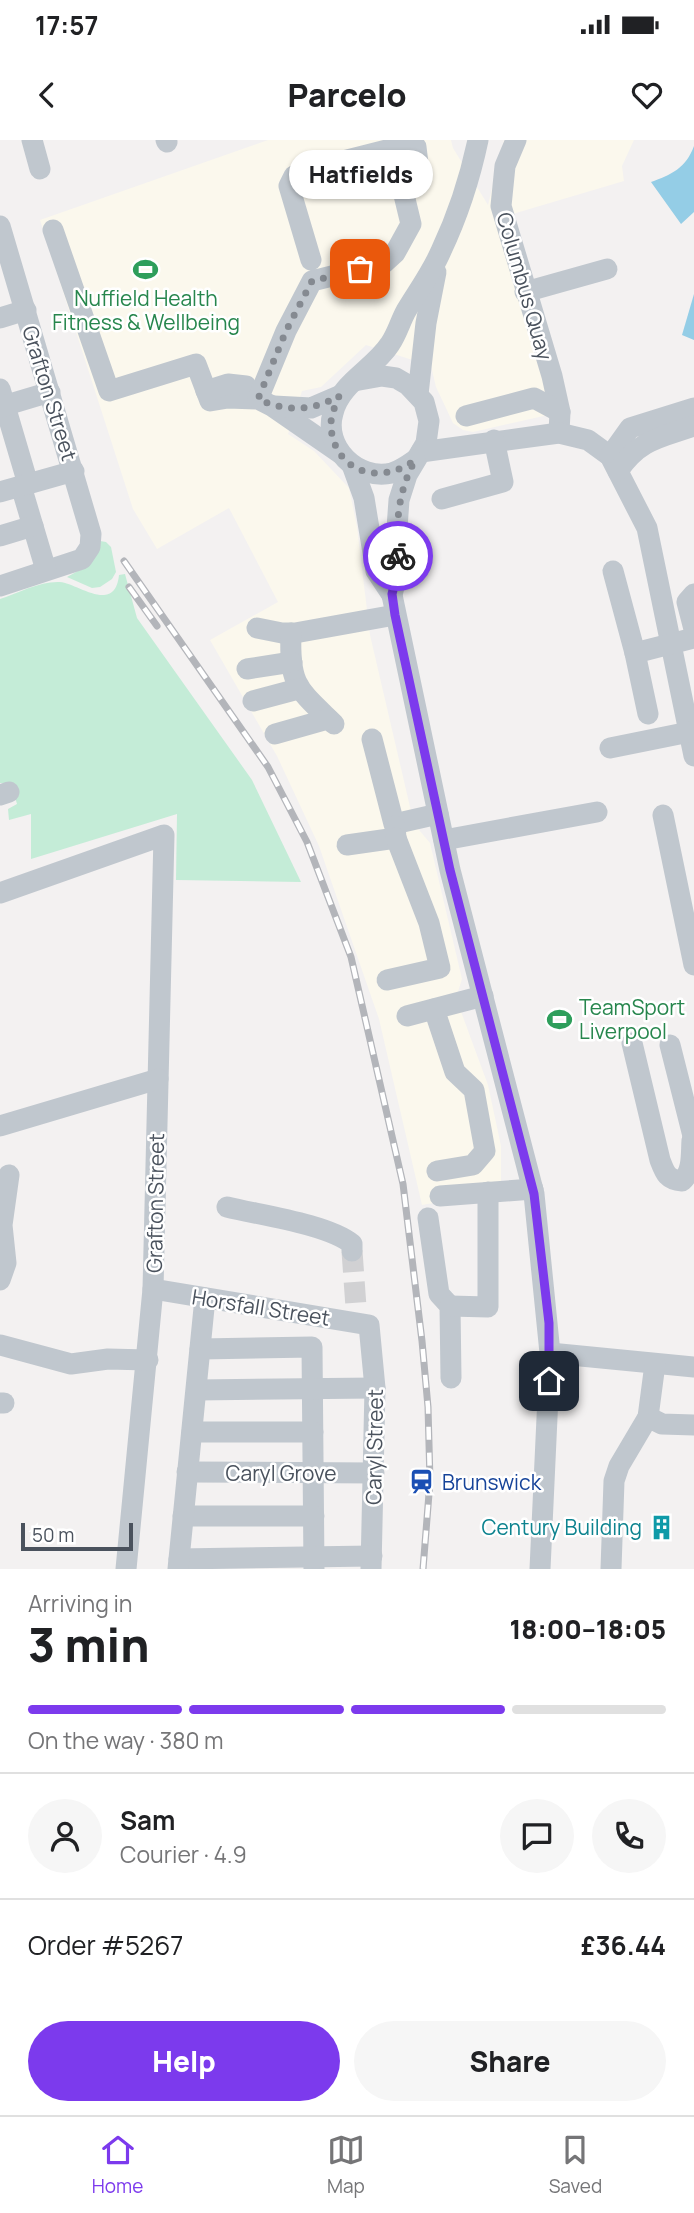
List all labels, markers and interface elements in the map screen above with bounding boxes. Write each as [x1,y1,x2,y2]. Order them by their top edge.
text: 17:57 [35,7,98,43]
text: Parcelo [287,73,407,117]
icon: back [28,76,66,114]
icon: heart [628,76,666,114]
callout: Hatfields [288,150,432,199]
text: Hatfields [309,158,413,190]
street label: Columbus Quay [491,209,559,363]
pin [330,239,390,299]
icon: bag [341,250,379,288]
sports icon: Nuffield Health Fitness & Wellbeing [132,255,160,283]
place label: Nuffield Health Fitness & Wellbeing [52,284,240,336]
street label: Grafton Street [16,322,84,464]
courier [363,521,433,591]
icon: bike [379,537,417,575]
place label: TeamSport Liverpool [579,993,685,1045]
sports icon: TeamSport Liverpool [545,1005,573,1033]
street label: Grafton Street [140,1133,170,1273]
street label: Horsfall Street [190,1282,332,1332]
pin [519,1351,579,1411]
icon: home [530,1362,568,1400]
street label: Caryl Street [359,1389,389,1505]
street label: Caryl Grove [226,1459,337,1487]
station icon: Brunswick [408,1468,436,1496]
place label: Brunswick [442,1468,542,1496]
place label: Century Building [482,1513,642,1541]
building icon: Century Building [648,1513,676,1541]
scale bar [21,1520,133,1552]
text: 50 m [32,1522,74,1548]
text: Arriving in [28,1587,133,1619]
text: 18:00–18:05 [510,1611,666,1647]
text: 3 min [28,1613,149,1676]
text: On the way · 380 m [28,1724,224,1756]
button: person [28,1799,102,1873]
button: chat [500,1799,574,1873]
button: phone [592,1799,666,1873]
text: Sam [120,1802,175,1838]
text: Courier · 4.9 [120,1838,247,1870]
text: Order #5267 [28,1927,183,1963]
text: £36.44 [581,1927,666,1963]
button: Help [28,2021,340,2101]
button: Share [354,2021,666,2101]
tab: Home [92,2131,143,2199]
tab: Map [327,2131,365,2199]
tab: Saved [549,2131,602,2199]

